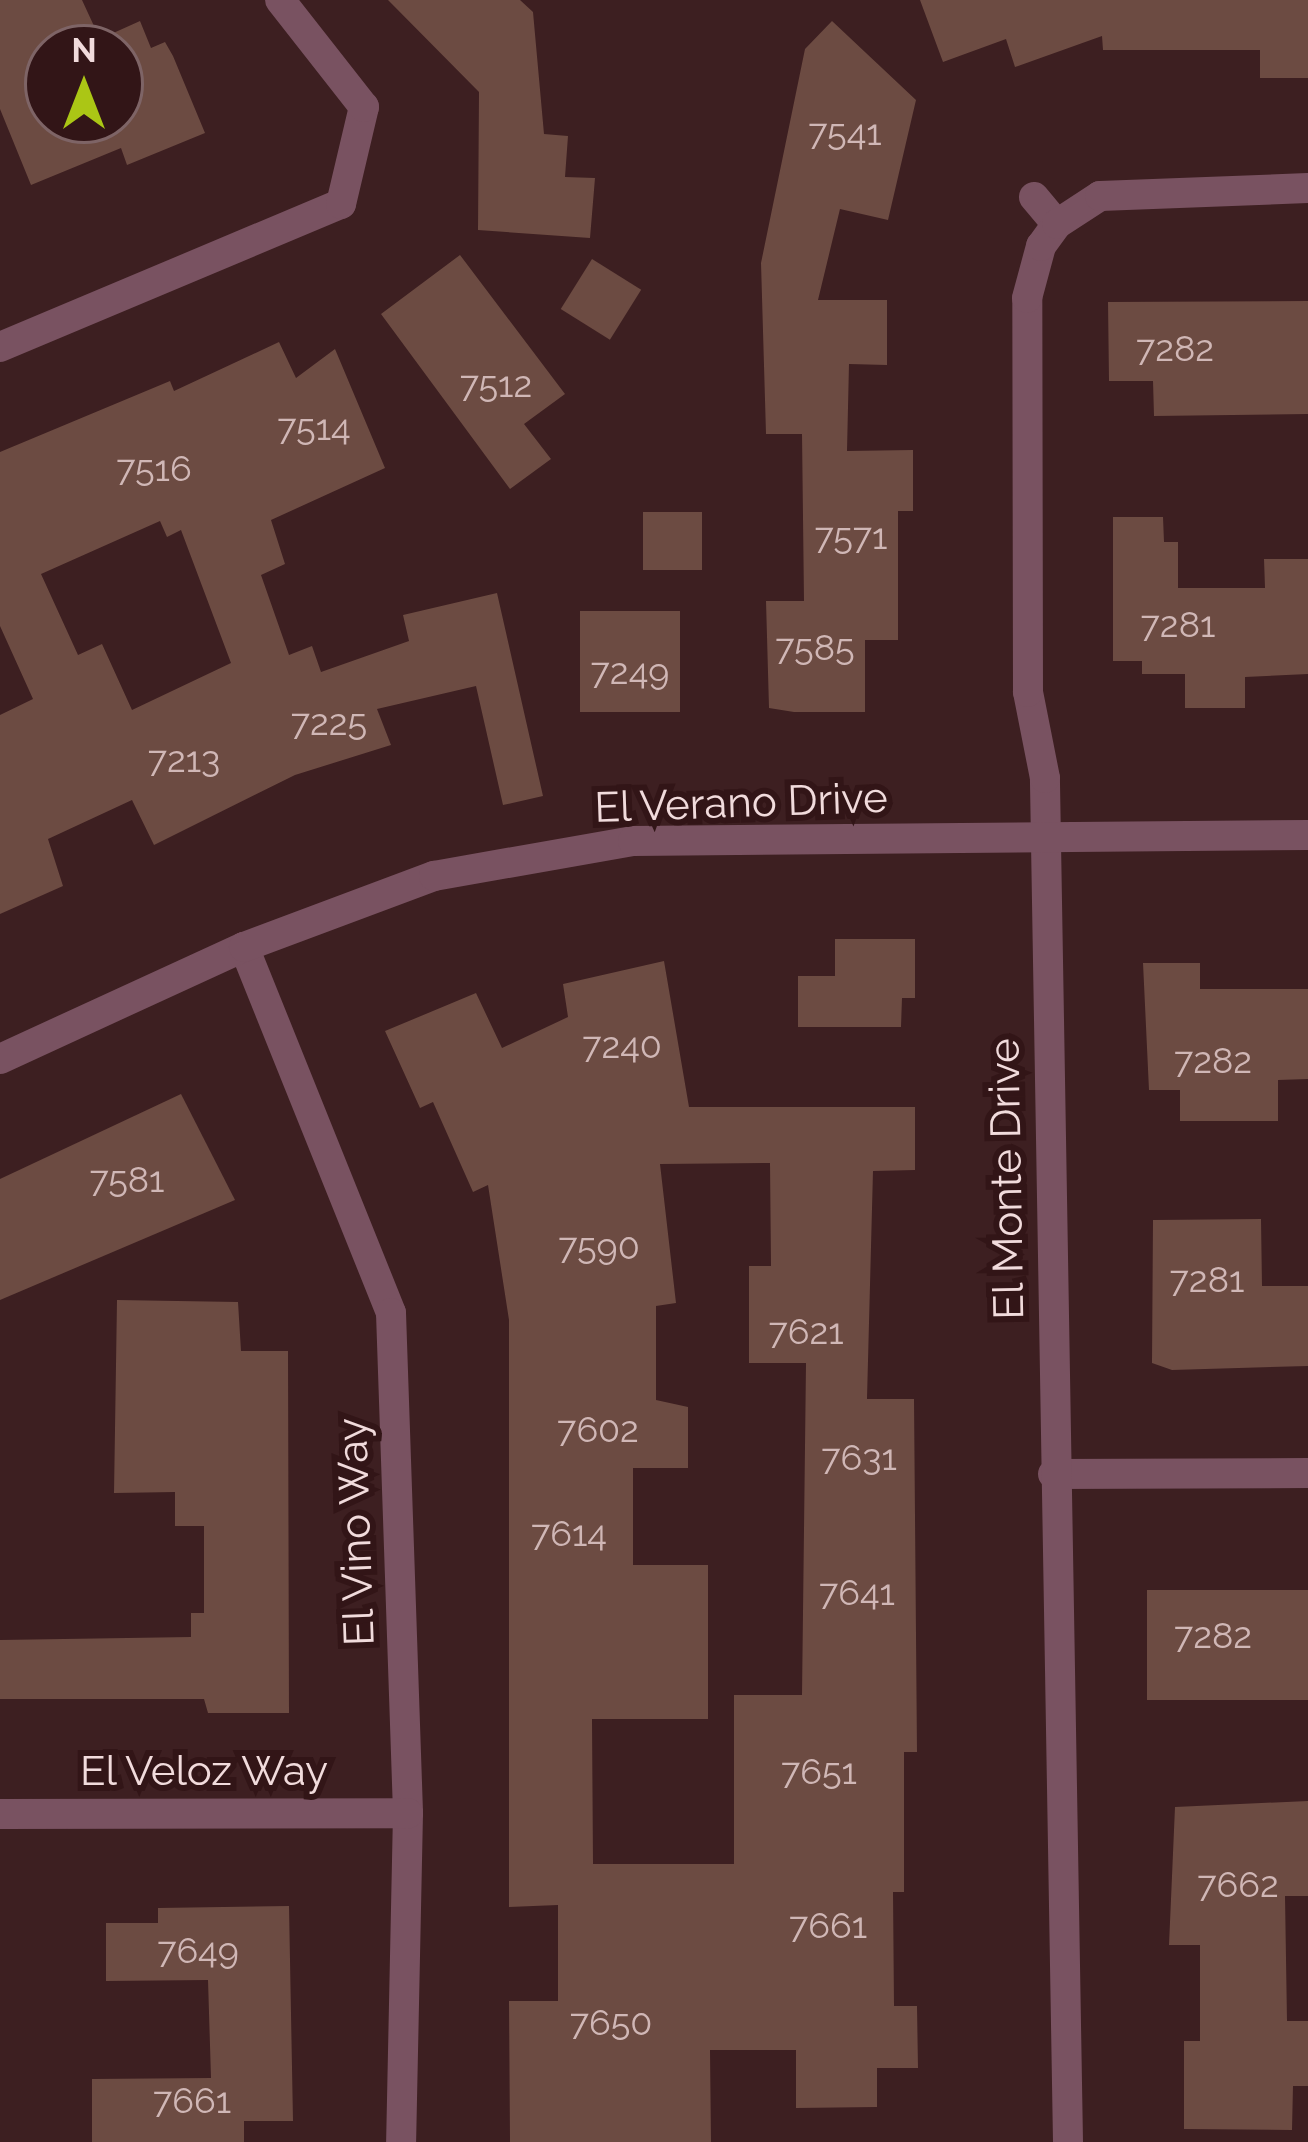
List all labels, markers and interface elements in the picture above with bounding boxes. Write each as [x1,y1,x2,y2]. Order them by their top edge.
north arrow [24,24,144,144]
text: N [71,31,97,70]
house number: 7541 [808,111,882,155]
house number: 7282 [1136,327,1214,371]
house number: 7512 [460,363,532,407]
house number: 7514 [277,406,351,450]
house number: 7516 [116,447,192,491]
house number: 7571 [815,515,887,559]
house number: 7281 [1141,603,1215,647]
house number: 7585 [775,626,855,670]
house number: 7249 [591,650,669,694]
house number: 7225 [291,701,367,745]
house number: 7213 [148,738,220,782]
street label: El Verano Drive [592,773,890,833]
house number: 7240 [582,1024,662,1068]
street label: El Monte Drive [979,1037,1035,1321]
house number: 7282 [1174,1039,1252,1083]
house number: 7581 [89,1158,165,1202]
house number: 7590 [558,1225,640,1269]
house number: 7281 [1170,1258,1244,1302]
house number: 7621 [768,1310,844,1354]
house number: 7602 [557,1408,639,1452]
street label: El Vino Way [327,1415,385,1649]
house number: 7631 [821,1436,897,1480]
house number: 7614 [531,1512,607,1556]
house number: 7641 [819,1571,895,1615]
house number: 7282 [1174,1614,1252,1658]
street label: El Veloz Way [78,1746,330,1796]
house number: 7651 [781,1750,857,1794]
house number: 7662 [1197,1863,1279,1907]
house number: 7661 [789,1904,867,1948]
house number: 7649 [157,1929,239,1973]
house number: 7650 [570,2001,652,2045]
house number: 7661 [153,2079,231,2123]

